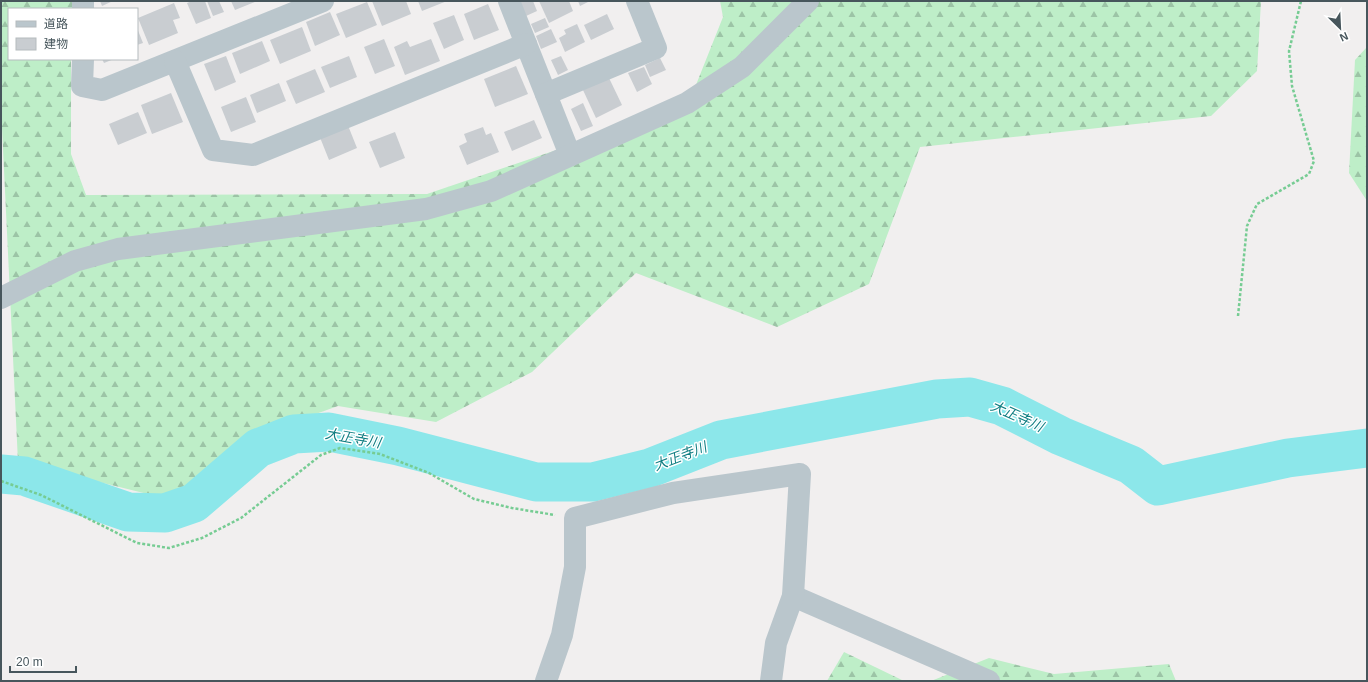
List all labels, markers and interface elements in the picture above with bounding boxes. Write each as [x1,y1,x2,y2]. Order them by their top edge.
legend [8,8,138,60]
north arrow [1320,8,1360,48]
text: 道路 [44,17,68,31]
text: N [1338,30,1350,44]
text: 建物 [44,37,68,51]
water label: 大正寺川 [988,397,1048,436]
water label: 大正寺川 [324,425,384,451]
water label: 大正寺川 [651,438,711,474]
scale bar [10,648,76,674]
text: 20 m [16,655,43,669]

